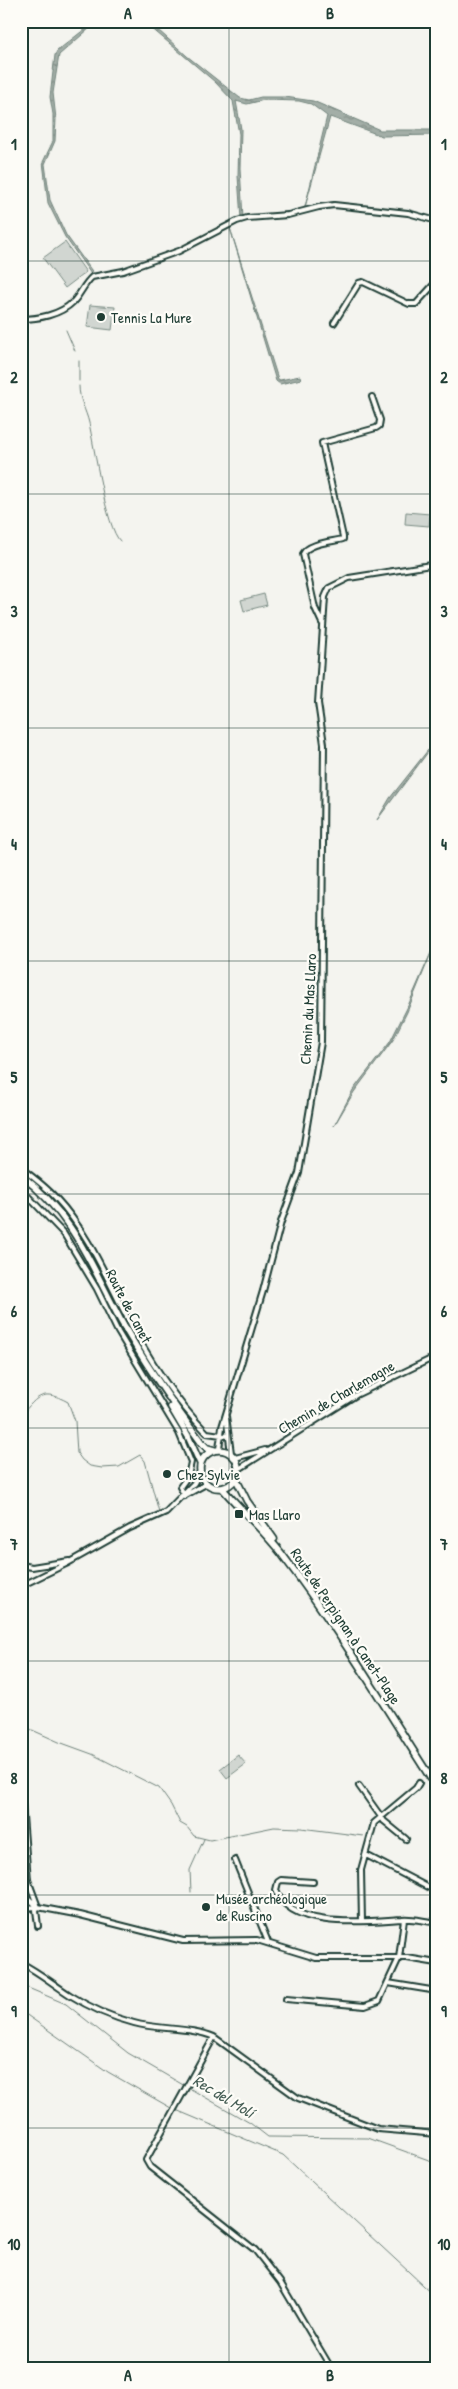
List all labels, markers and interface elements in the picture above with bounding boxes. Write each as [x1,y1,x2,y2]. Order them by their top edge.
text: A [124,2,132,24]
text: B [326,2,334,24]
text: 1 [11,133,17,155]
text: 1 [441,133,447,155]
place label: Tennis La Mure [111,307,192,328]
marker: Tennis La Mure [95,311,107,323]
text: 2 [10,366,18,388]
text: 2 [440,366,448,388]
text: 3 [10,600,18,622]
text: 3 [440,600,448,622]
text: 4 [11,833,17,855]
text: 4 [441,833,447,855]
street label: Chemin du Mas Llaro [295,953,321,1065]
text: 5 [11,1066,18,1088]
text: 5 [441,1066,448,1088]
street label: Route de Canet [101,1265,158,1347]
text: 6 [11,1300,18,1322]
text: 6 [441,1300,448,1322]
street label: Chemin de Charlemagne [274,1355,398,1439]
place label: Chez Sylvie [177,1464,240,1485]
marker: Chez Sylvie [161,1468,173,1480]
place label: Mas Llaro [249,1504,300,1525]
marker: Mas Llaro [233,1508,245,1520]
text: 7 [9,1533,18,1555]
text: 7 [439,1533,448,1555]
street label: Route de Perpignan à Canet-Plage [286,1544,406,1708]
text: 8 [11,1767,18,1789]
text: 8 [441,1767,448,1789]
place label: Musée archéologique de Ruscino [216,1888,327,1926]
marker: Musée archéologique de Ruscino [200,1901,212,1913]
text: 9 [11,2000,17,2022]
text: 9 [441,2000,447,2022]
water label: Rec del Molí [189,2069,261,2124]
text: 10 [8,2233,20,2255]
text: 10 [438,2233,450,2255]
text: A [124,2364,132,2386]
text: B [326,2364,334,2386]

